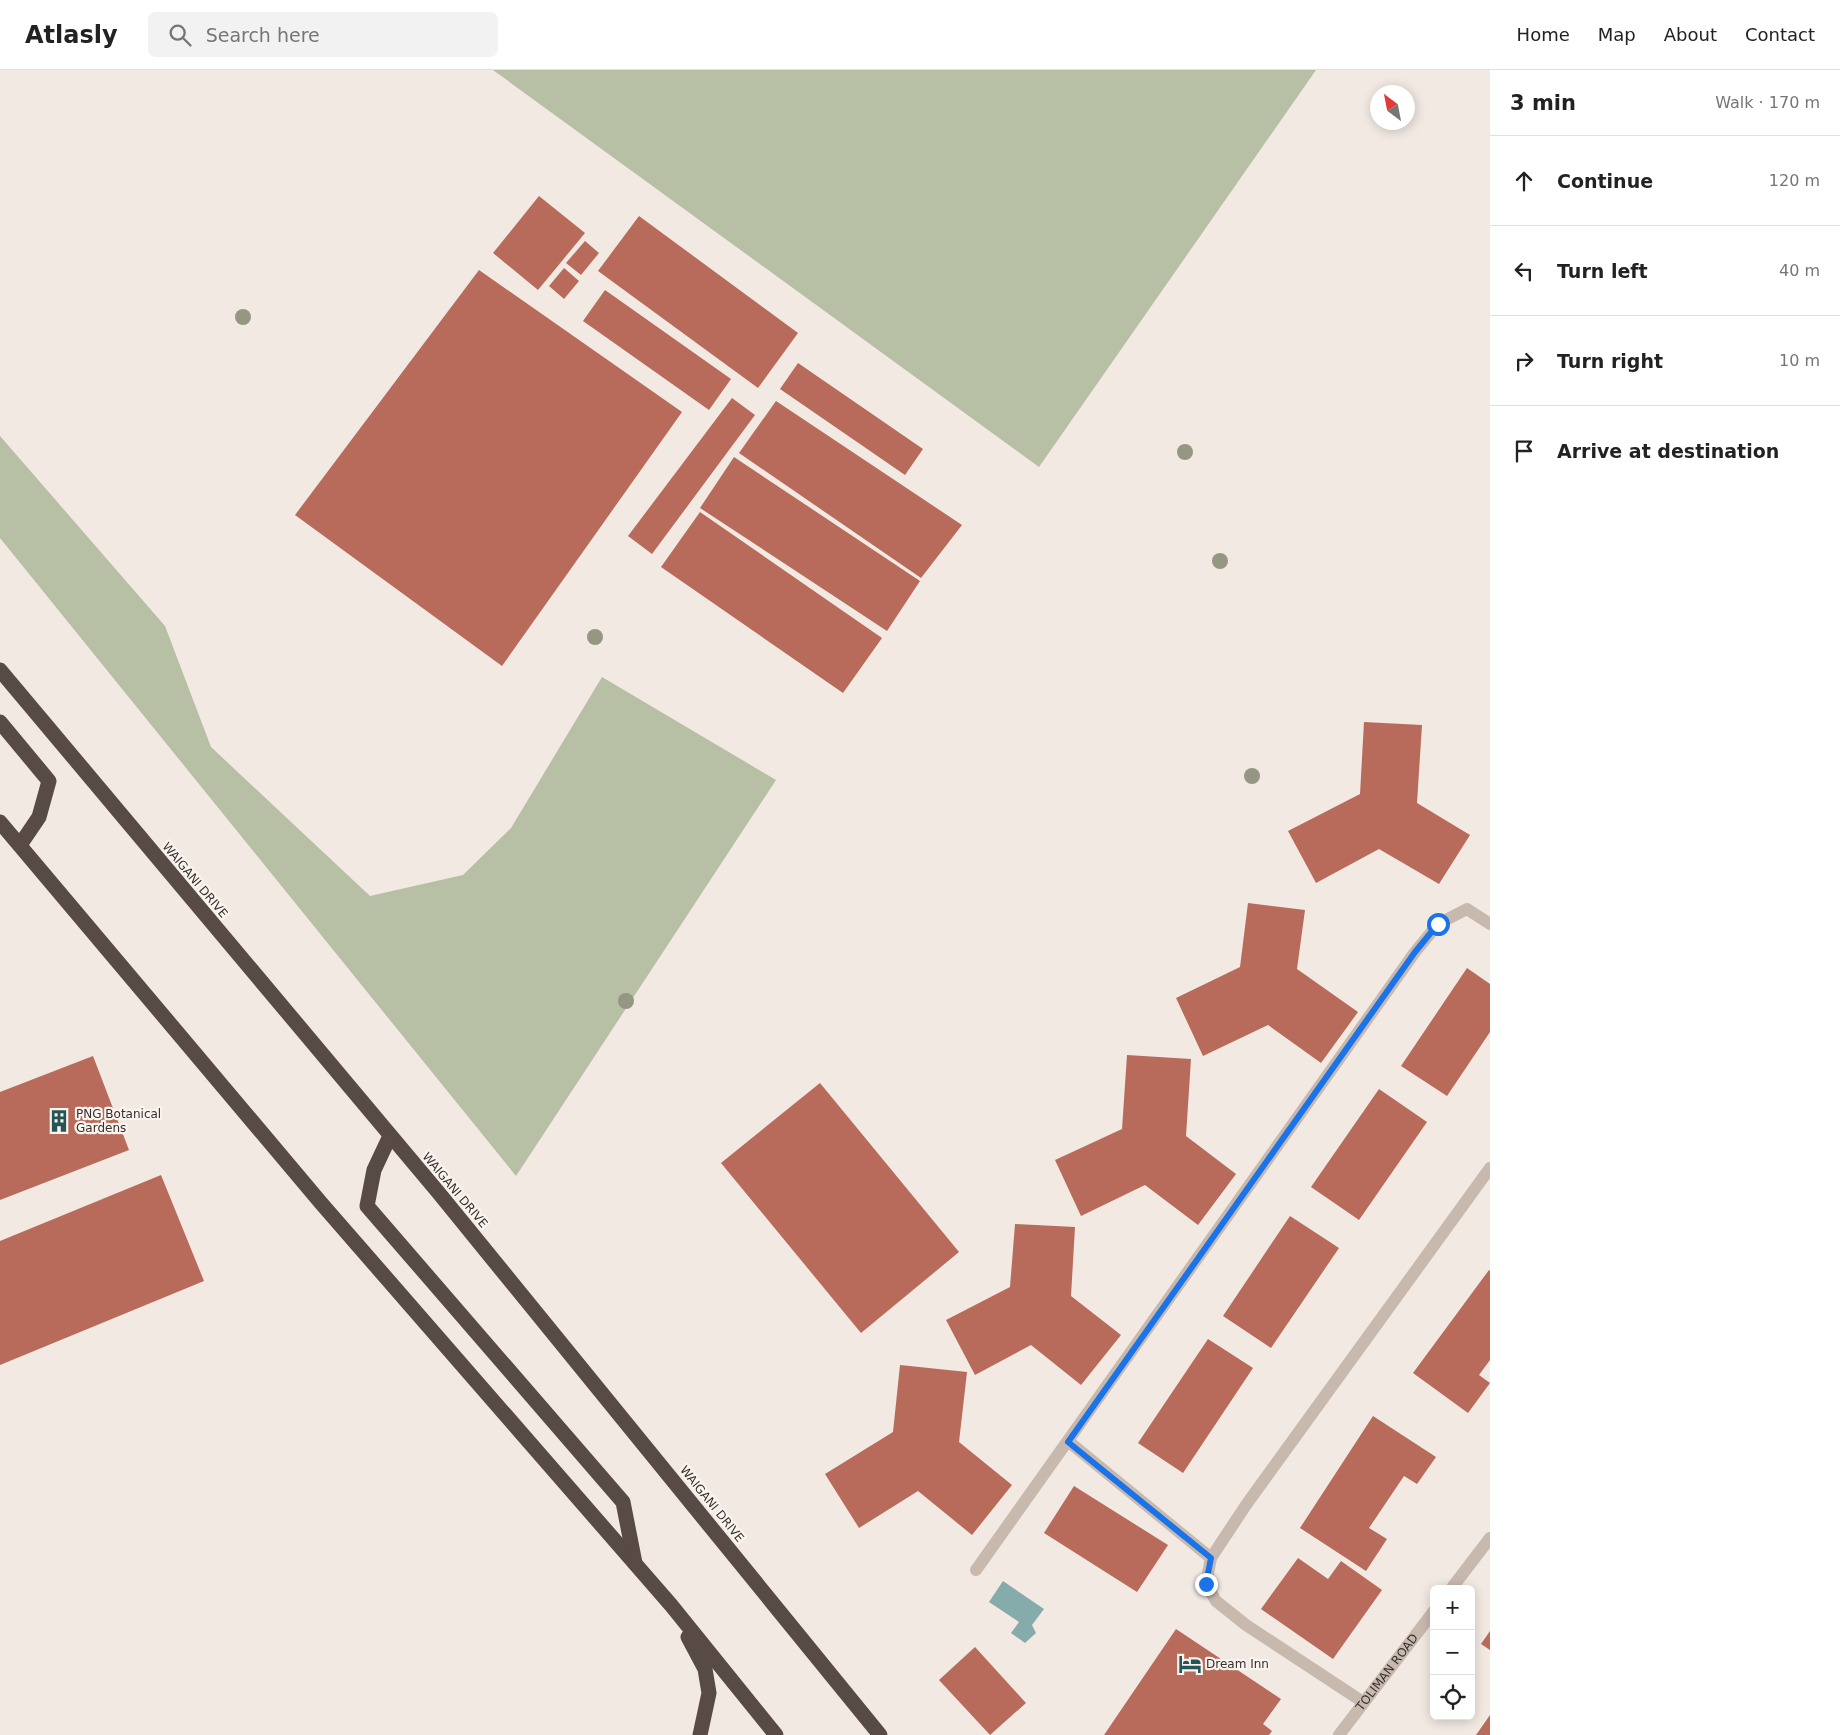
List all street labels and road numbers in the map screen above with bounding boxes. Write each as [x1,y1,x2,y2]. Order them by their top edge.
street label: WAIGANI DRIVE [160,840,230,920]
street label: WAIGANI DRIVE [420,1150,490,1230]
street label: WAIGANI DRIVE [677,1463,747,1545]
street label: TOLIMAN ROAD [1352,1631,1421,1714]

